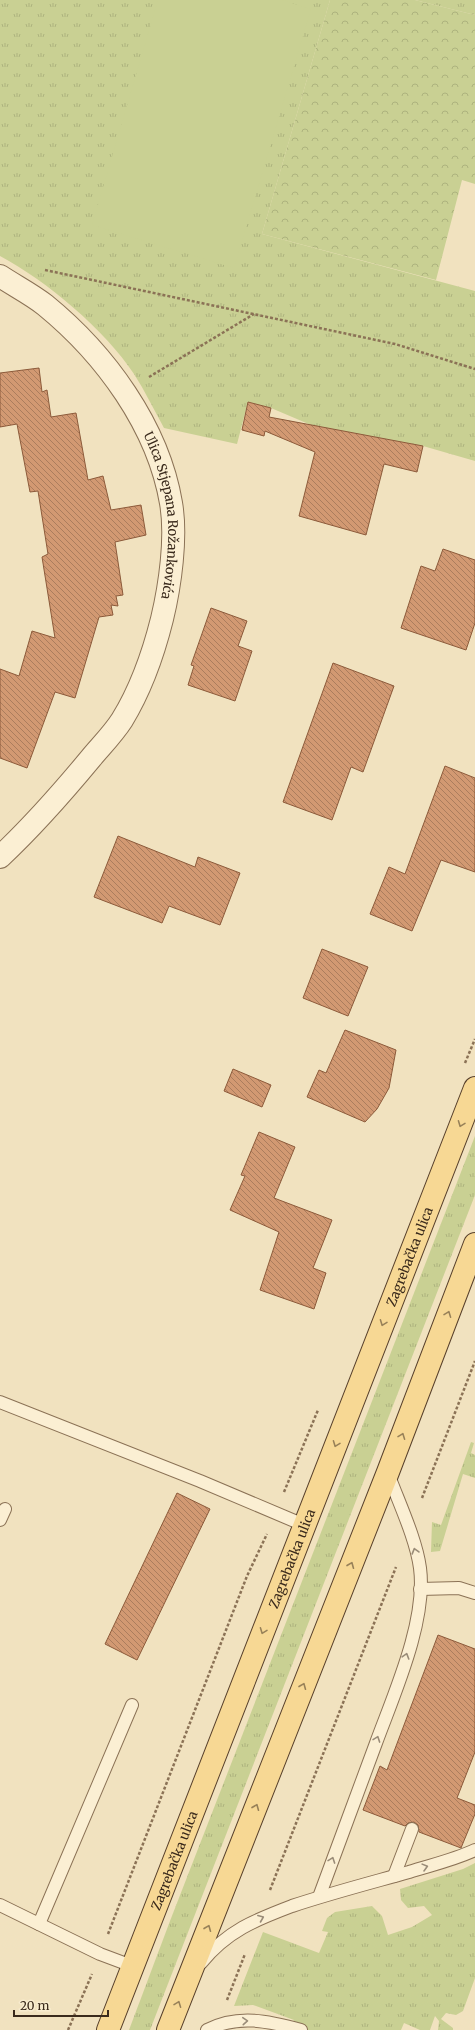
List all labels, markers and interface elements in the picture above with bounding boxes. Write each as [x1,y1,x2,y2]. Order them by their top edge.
street label: Ulica Stjepana Rožankovića [140,429,182,601]
one-way arrow [457,1120,465,1127]
street label: Zagrebačka ulica [382,1204,436,1309]
one-way arrow [444,1311,452,1318]
one-way arrow [380,1320,388,1327]
one-way arrow [397,1432,405,1439]
one-way arrow [332,1441,340,1448]
street label: Zagrebačka ulica [265,1506,319,1611]
one-way arrow [411,1547,420,1554]
one-way arrow [346,1562,354,1570]
one-way arrow [260,1627,268,1634]
one-way arrow [401,1653,410,1660]
one-way arrow [299,1683,307,1690]
one-way arrow [373,1735,381,1742]
one-way arrow [251,1804,259,1811]
street label: Zagrebačka ulica [147,1808,201,1913]
one-way arrow [328,1857,336,1864]
one-way arrow [422,1864,428,1872]
one-way arrow [256,1915,264,1923]
one-way arrow [203,1925,211,1933]
scale bar [14,1992,108,2018]
text: 20 m [20,1998,49,2013]
one-way arrow [174,2000,182,2007]
one-way arrow [242,2016,248,2025]

